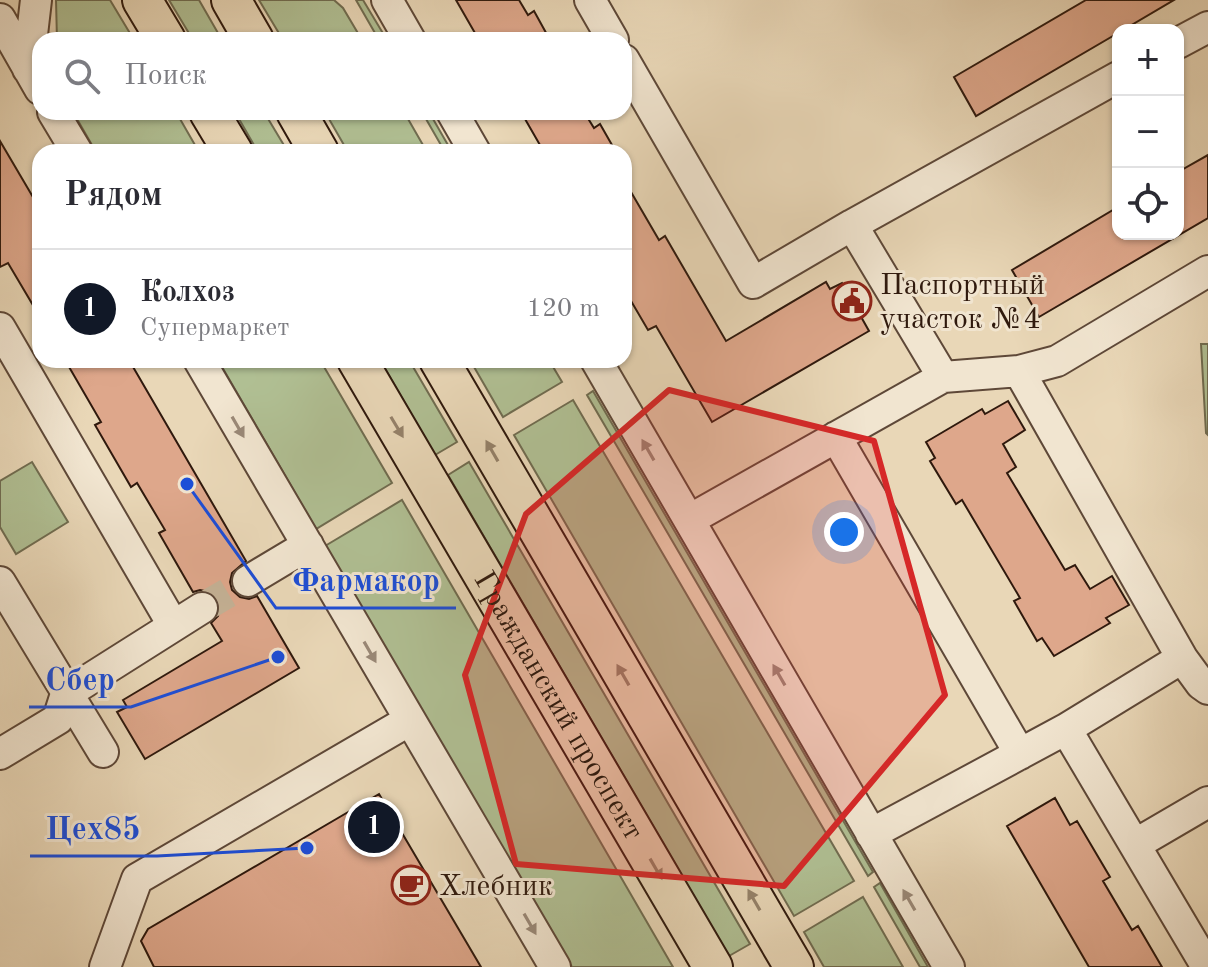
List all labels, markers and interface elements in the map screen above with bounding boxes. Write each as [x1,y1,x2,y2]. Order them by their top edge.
map controls [1112,24,1184,240]
button: + [1112,24,1184,96]
search box [32,32,632,120]
icon: search [60,54,104,98]
text: Поиск [124,61,207,91]
button: − [1112,96,1184,168]
button: locate [1112,168,1184,240]
text: Рядом [64,179,163,213]
place label: Паспортный участок №4 [880,271,1045,335]
text: Колхоз [140,278,235,308]
public building icon: Паспортный участок №4 [831,280,873,322]
text: 1 [82,296,98,322]
text: 120 m [527,296,600,322]
text: Супермаркет [140,315,289,341]
one-way arrow [231,416,245,438]
one-way arrow [390,416,404,438]
one-way arrow [641,439,655,461]
one-way arrow [485,440,499,462]
your location [824,512,864,552]
callout: Фармакор [276,552,456,608]
text: Фармакор [292,567,440,599]
street label: Гражданский проспект [467,567,648,845]
one-way arrow [363,640,377,663]
callout: Сбер [29,651,131,707]
one-way arrow [616,664,630,686]
one-way arrow [772,664,786,686]
text: Сбер [45,666,115,698]
pin: 1 [348,797,400,857]
callout: Цех85 [30,800,157,856]
text: Цех85 [45,815,141,847]
one-way arrow [649,858,663,880]
cafe icon: Хлебник [390,864,432,906]
place label: Хлебник [439,872,553,902]
one-way arrow [902,888,916,911]
one-way arrow [748,889,762,911]
one-way arrow [523,913,537,935]

